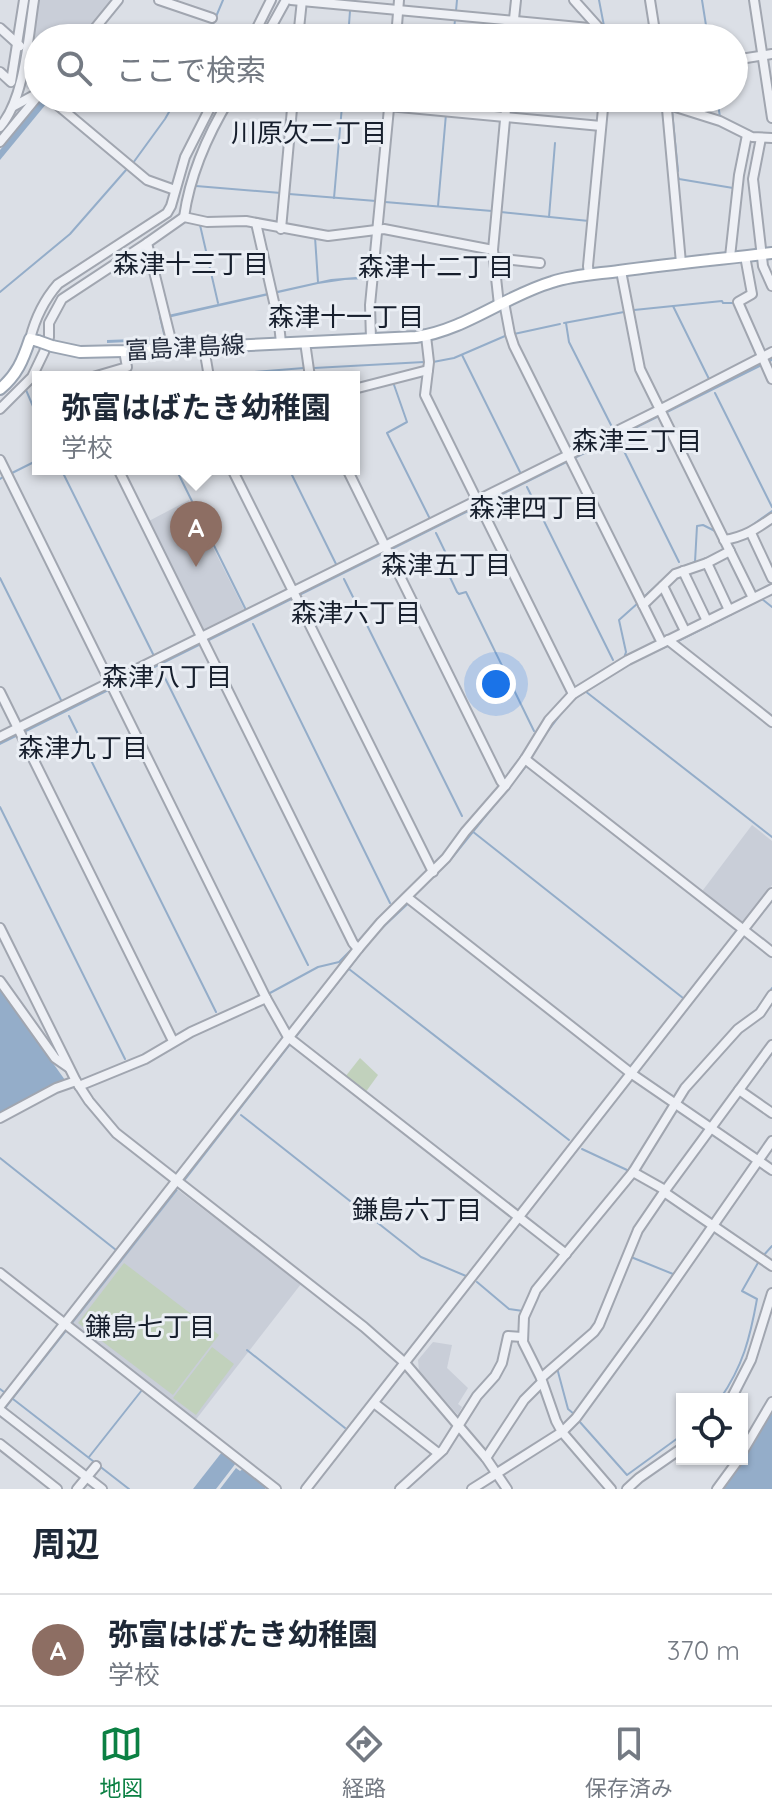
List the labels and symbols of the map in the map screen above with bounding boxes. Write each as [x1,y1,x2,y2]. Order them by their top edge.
district label: 川原欠二丁目 [231,116,387,149]
district label: 森津十三丁目 [113,247,269,280]
district label: 森津十二丁目 [358,250,514,283]
district label: 森津十一丁目 [268,300,424,333]
street label: 富島津島線 [124,329,246,365]
district label: 森津三丁目 [572,424,702,457]
district label: 森津四丁目 [469,491,599,524]
pin: A [170,501,222,567]
district label: 森津五丁目 [381,548,511,581]
district label: 森津六丁目 [291,596,421,629]
district label: 森津八丁目 [102,660,232,693]
your location [476,664,516,704]
district label: 森津九丁目 [18,731,148,764]
district label: 鎌島六丁目 [352,1193,482,1226]
district label: 鎌島七丁目 [85,1310,215,1343]

